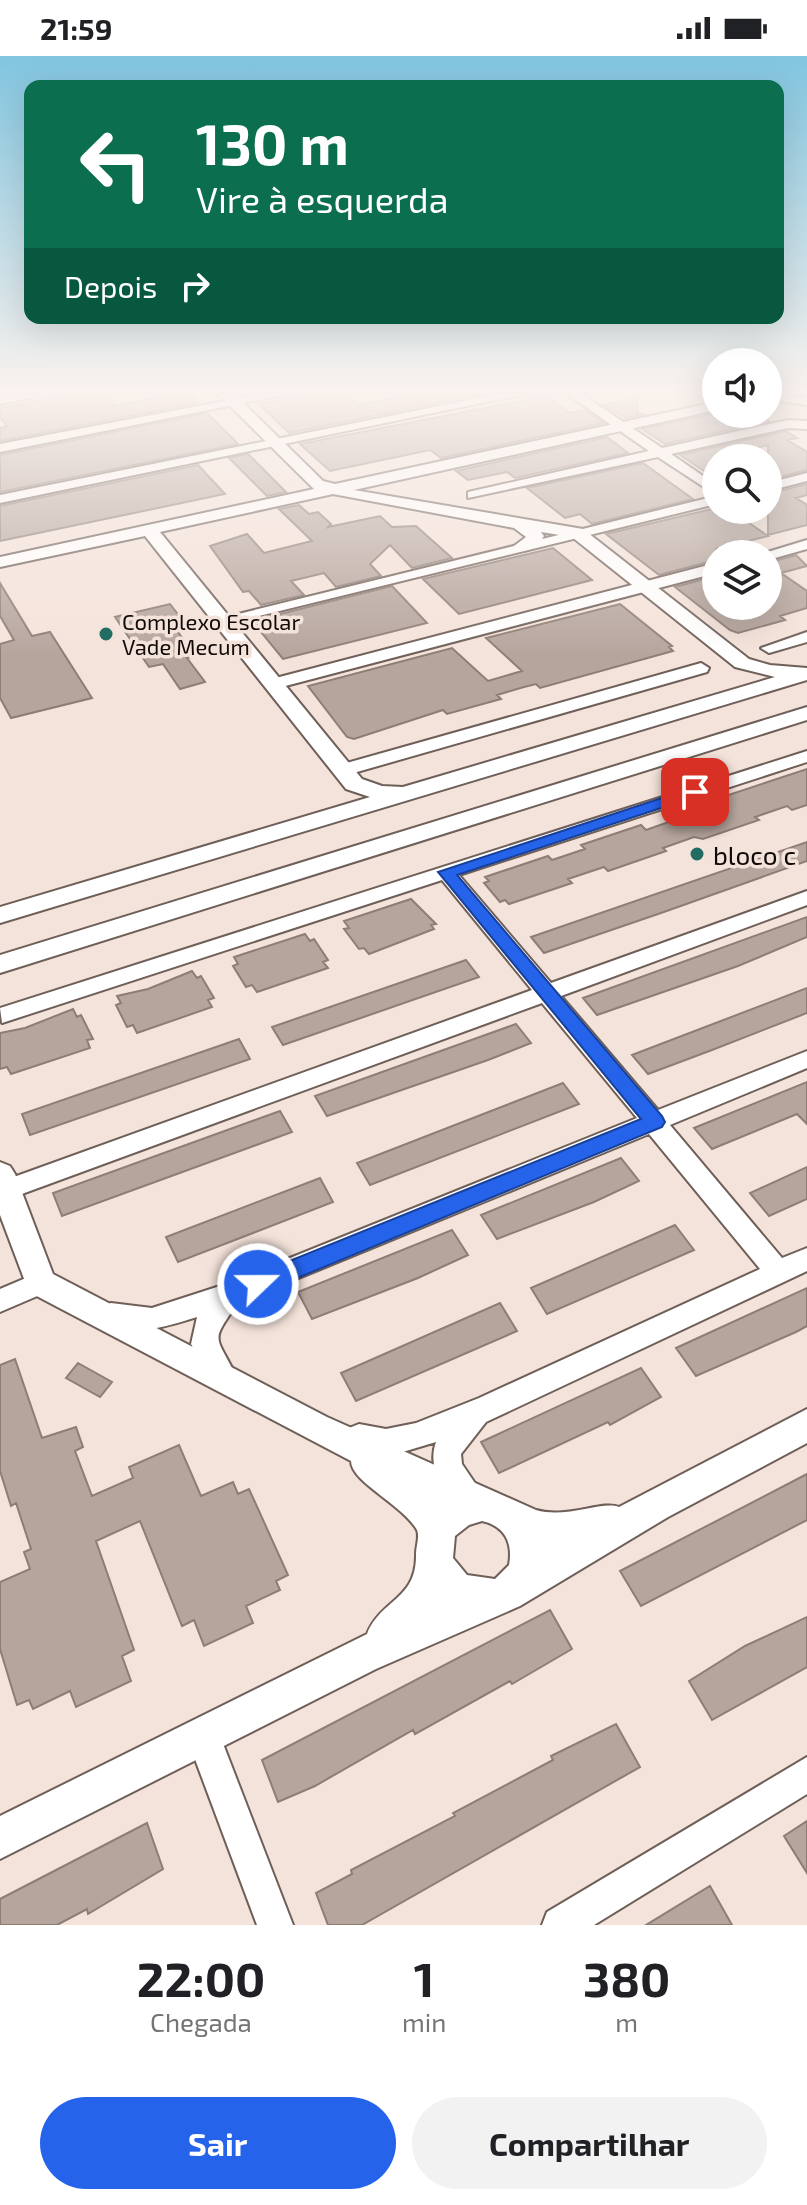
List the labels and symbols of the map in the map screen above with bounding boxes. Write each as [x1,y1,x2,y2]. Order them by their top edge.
place label: Complexo Escolar Vade Mecum [122,608,300,659]
marker: Complexo Escolar Vade Mecum [97,625,115,643]
pin [661,758,729,826]
place label: bloco c [713,839,796,870]
marker: bloco c [688,845,706,863]
position arrow [216,1242,300,1326]

